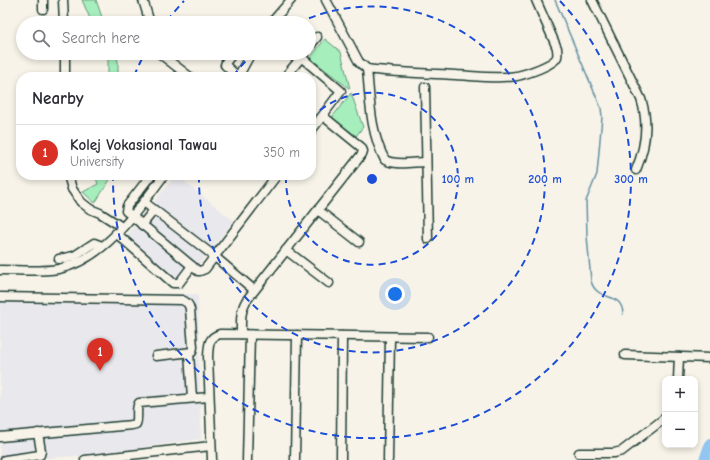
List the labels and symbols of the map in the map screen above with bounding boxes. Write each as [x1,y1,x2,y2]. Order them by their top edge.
centre of rings [365,172,379,186]
text: 100 m [442,172,474,186]
text: 200 m [528,172,562,186]
text: 300 m [614,172,648,186]
your location [385,284,405,304]
pin: 1 [87,338,113,371]

